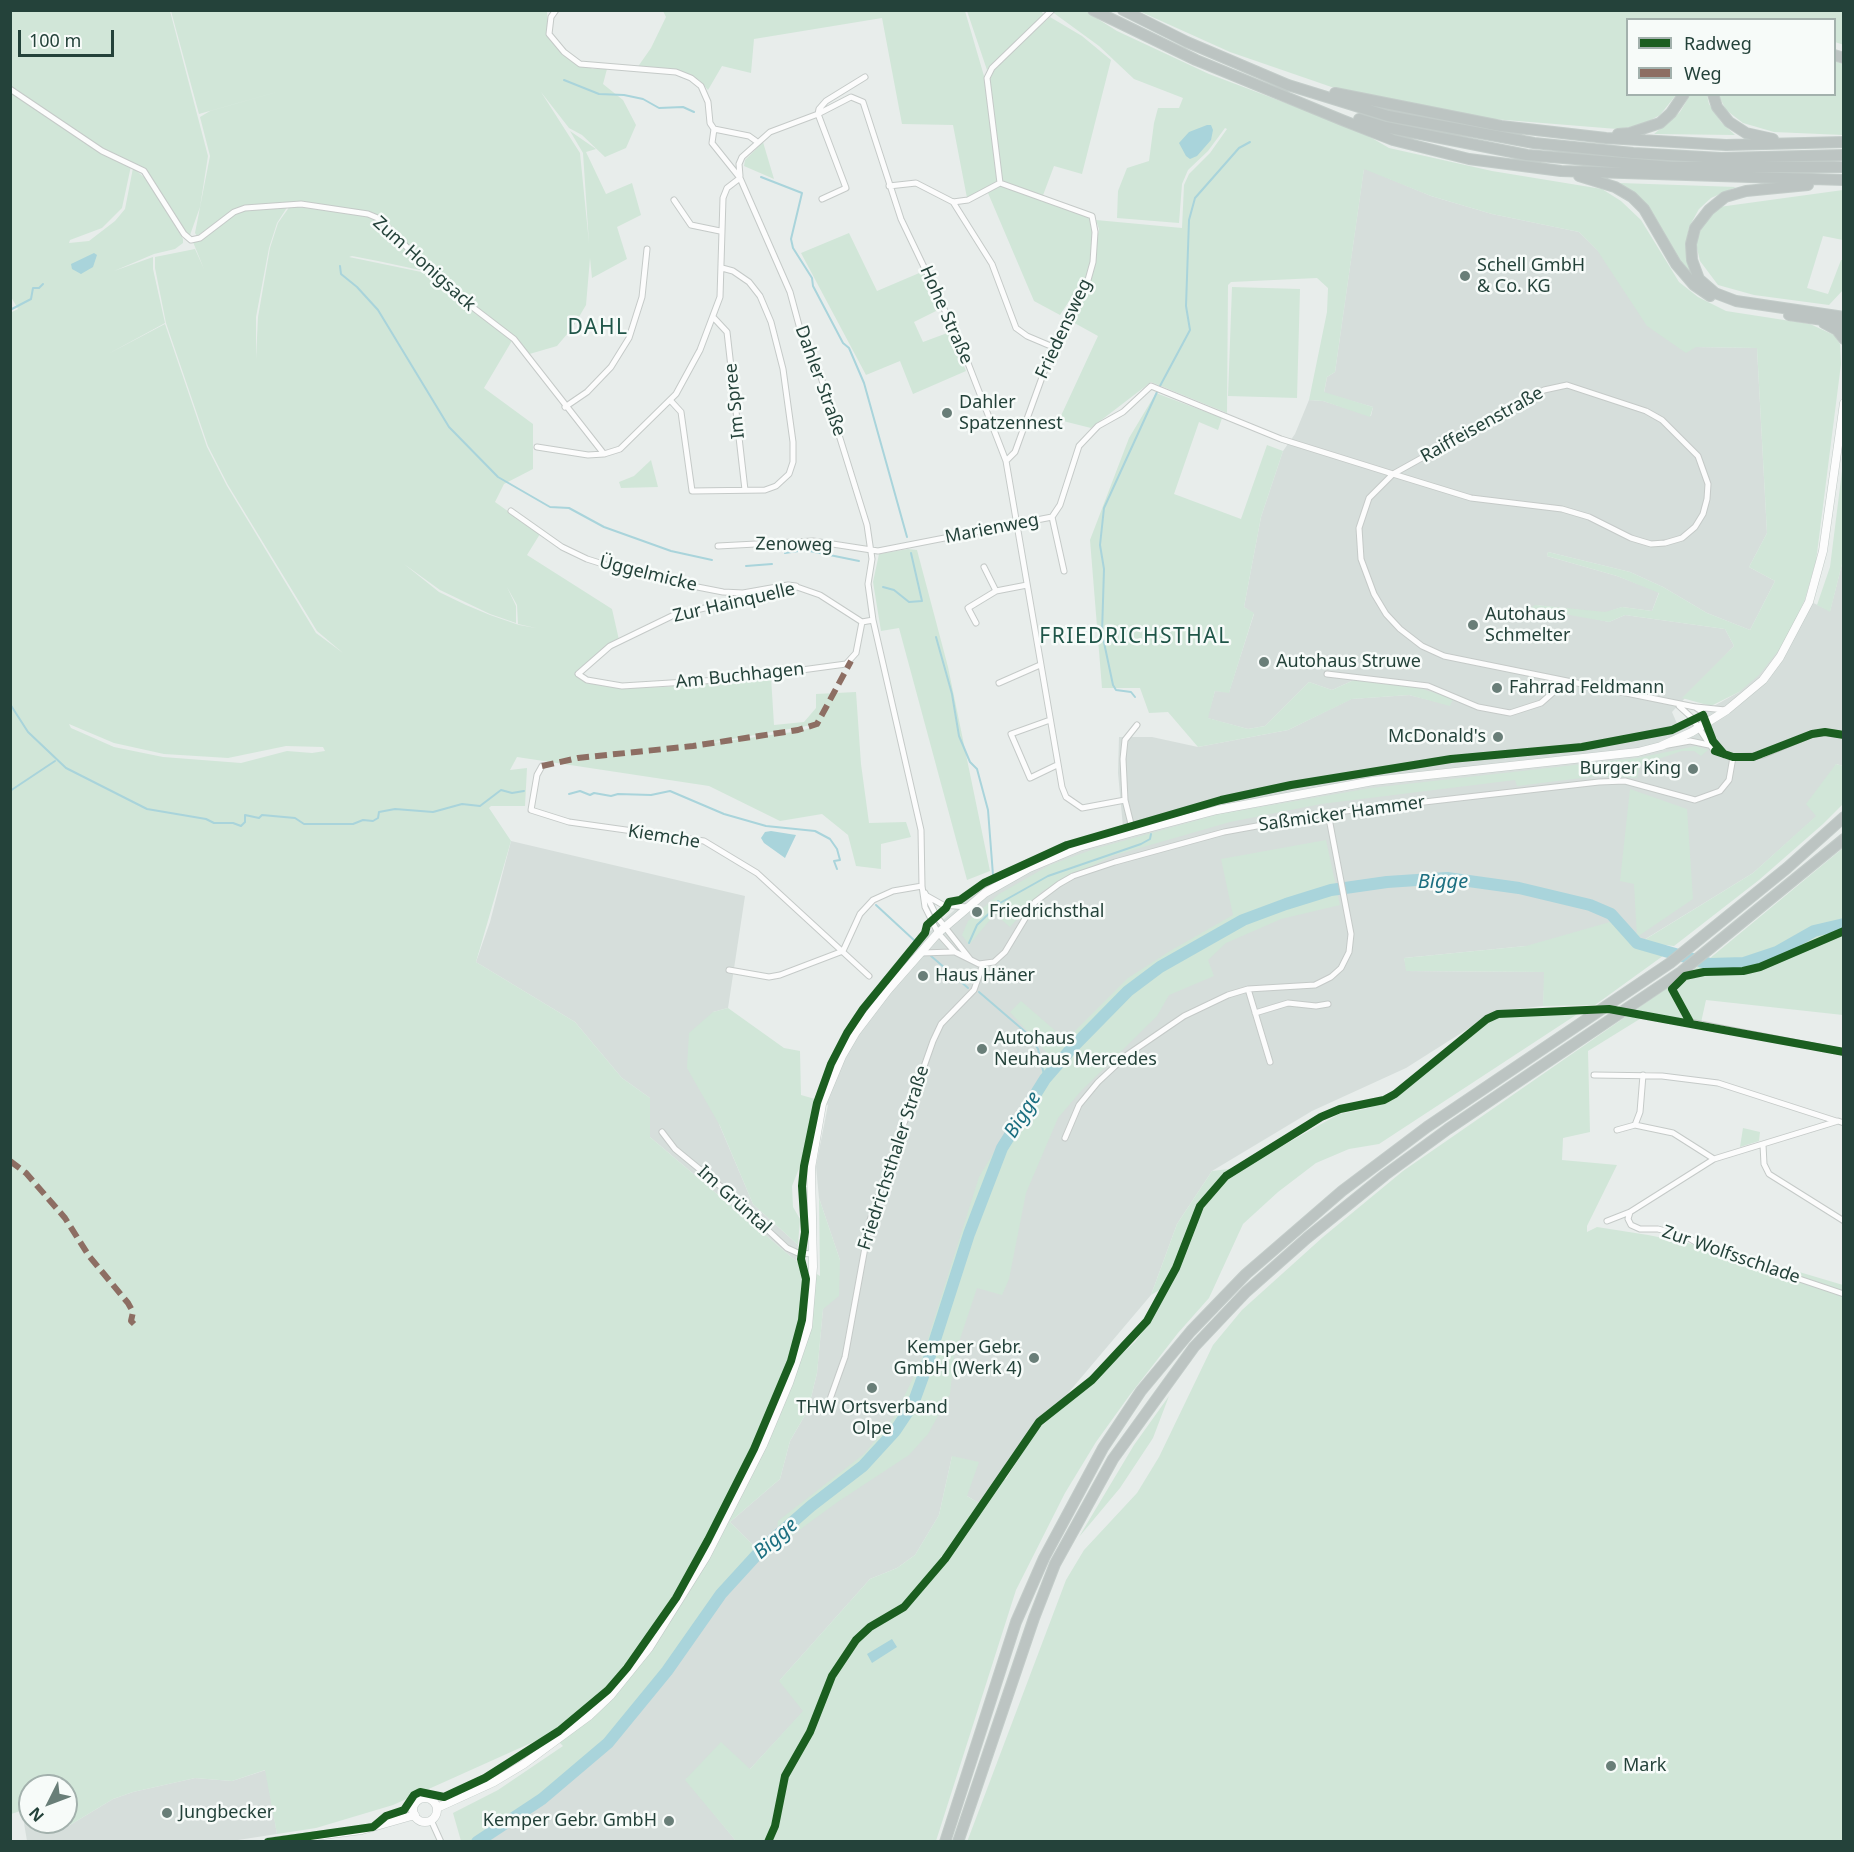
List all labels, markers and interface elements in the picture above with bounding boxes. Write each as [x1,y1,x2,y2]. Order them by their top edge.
scale bar [21,18,117,56]
legend [1626,18,1836,96]
text: 100 m [29,28,81,52]
text: Radweg [1684,31,1752,55]
text: Weg [1684,61,1722,85]
street label: Zum Honigsack [368,212,480,316]
place label: Schell GmbH & Co. KG [1477,255,1585,298]
street label: Hohe Straße [915,263,977,367]
marker: Schell GmbH & Co. KG [1458,269,1472,283]
street label: Friedensweg [1031,276,1097,382]
district label: DAHL [568,315,628,341]
street label: Dahler Straße [790,323,850,439]
street label: Im Spree [720,362,750,440]
street label: Raiffeisenstraße [1417,382,1547,468]
place label: Dahler Spatzennest [959,392,1063,434]
marker: Dahler Spatzennest [940,406,954,420]
street label: Marienweg [943,509,1041,549]
street label: Zenoweg [755,534,833,556]
street label: Üggelmicke [597,551,699,597]
street label: Zur Hainquelle [671,578,797,628]
place label: Autohaus Schmelter [1485,604,1570,646]
marker: Autohaus Schmelter [1466,618,1480,632]
district label: FRIEDRICHSTHAL [1039,624,1231,650]
place label: Autohaus Struwe [1276,651,1421,673]
marker: Autohaus Struwe [1257,655,1271,669]
street label: Am Buchhagen [675,659,805,693]
place label: Fahrrad Feldmann [1509,677,1664,699]
marker: Fahrrad Feldmann [1490,681,1504,695]
place label: McDonald's [1388,726,1486,748]
marker: McDonald's [1491,730,1505,744]
place label: Burger King [1580,758,1681,780]
marker: Burger King [1686,762,1700,776]
street label: Saßmicker Hammer [1257,792,1427,836]
street label: Kiemche [626,821,702,853]
water label: Bigge [1418,870,1468,894]
place label: Friedrichsthal [989,901,1104,923]
marker: Friedrichsthal [970,905,984,919]
place label: Haus Häner [935,965,1035,987]
marker: Haus Häner [916,969,930,983]
place label: Autohaus Neuhaus Mercedes [994,1028,1157,1070]
marker: Autohaus Neuhaus Mercedes [975,1042,989,1056]
street label: Friedrichsthaler Straße [854,1063,934,1253]
water label: Bigge [999,1087,1047,1143]
street label: Im Grüntal [693,1161,775,1239]
street label: Zur Wolfsschlade [1659,1221,1803,1289]
place label: Kemper Gebr. GmbH (Werk 4) [894,1337,1022,1380]
marker: Kemper Gebr. GmbH (Werk 4) [1027,1351,1041,1365]
marker: THW Ortsverband Olpe [865,1381,879,1395]
place label: THW Ortsverband Olpe [796,1397,948,1440]
water label: Bigge [749,1513,803,1565]
place label: Mark [1623,1755,1666,1777]
marker: Mark [1604,1759,1618,1773]
north arrow [18,1774,78,1834]
place label: Jungbecker [179,1802,274,1824]
text: N [24,1803,49,1827]
marker: Jungbecker [160,1806,174,1820]
place label: Kemper Gebr. GmbH [483,1810,657,1832]
marker: Kemper Gebr. GmbH [662,1814,676,1828]

